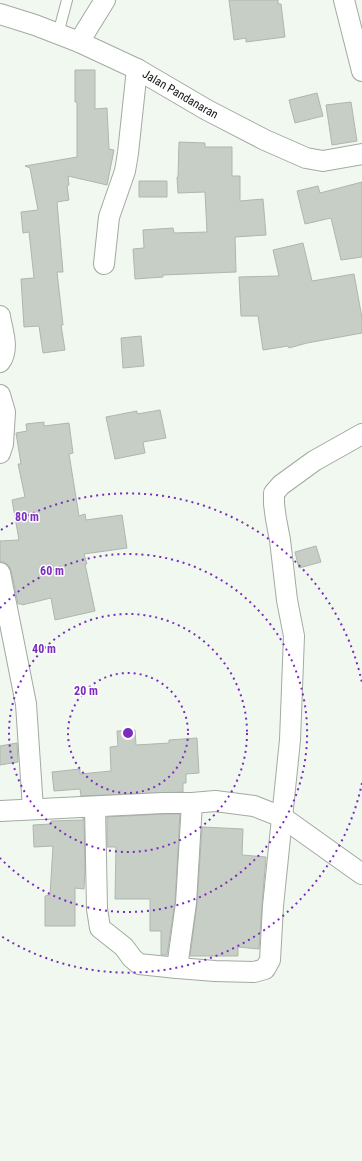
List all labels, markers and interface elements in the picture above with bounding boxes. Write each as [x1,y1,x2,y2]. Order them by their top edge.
street label: Jalan Pandanaran [140,67,221,122]
text: 80 m [15,510,39,524]
text: 60 m [40,564,64,578]
text: 40 m [32,642,56,656]
text: 20 m [74,684,98,698]
centre of rings [121,726,135,740]

